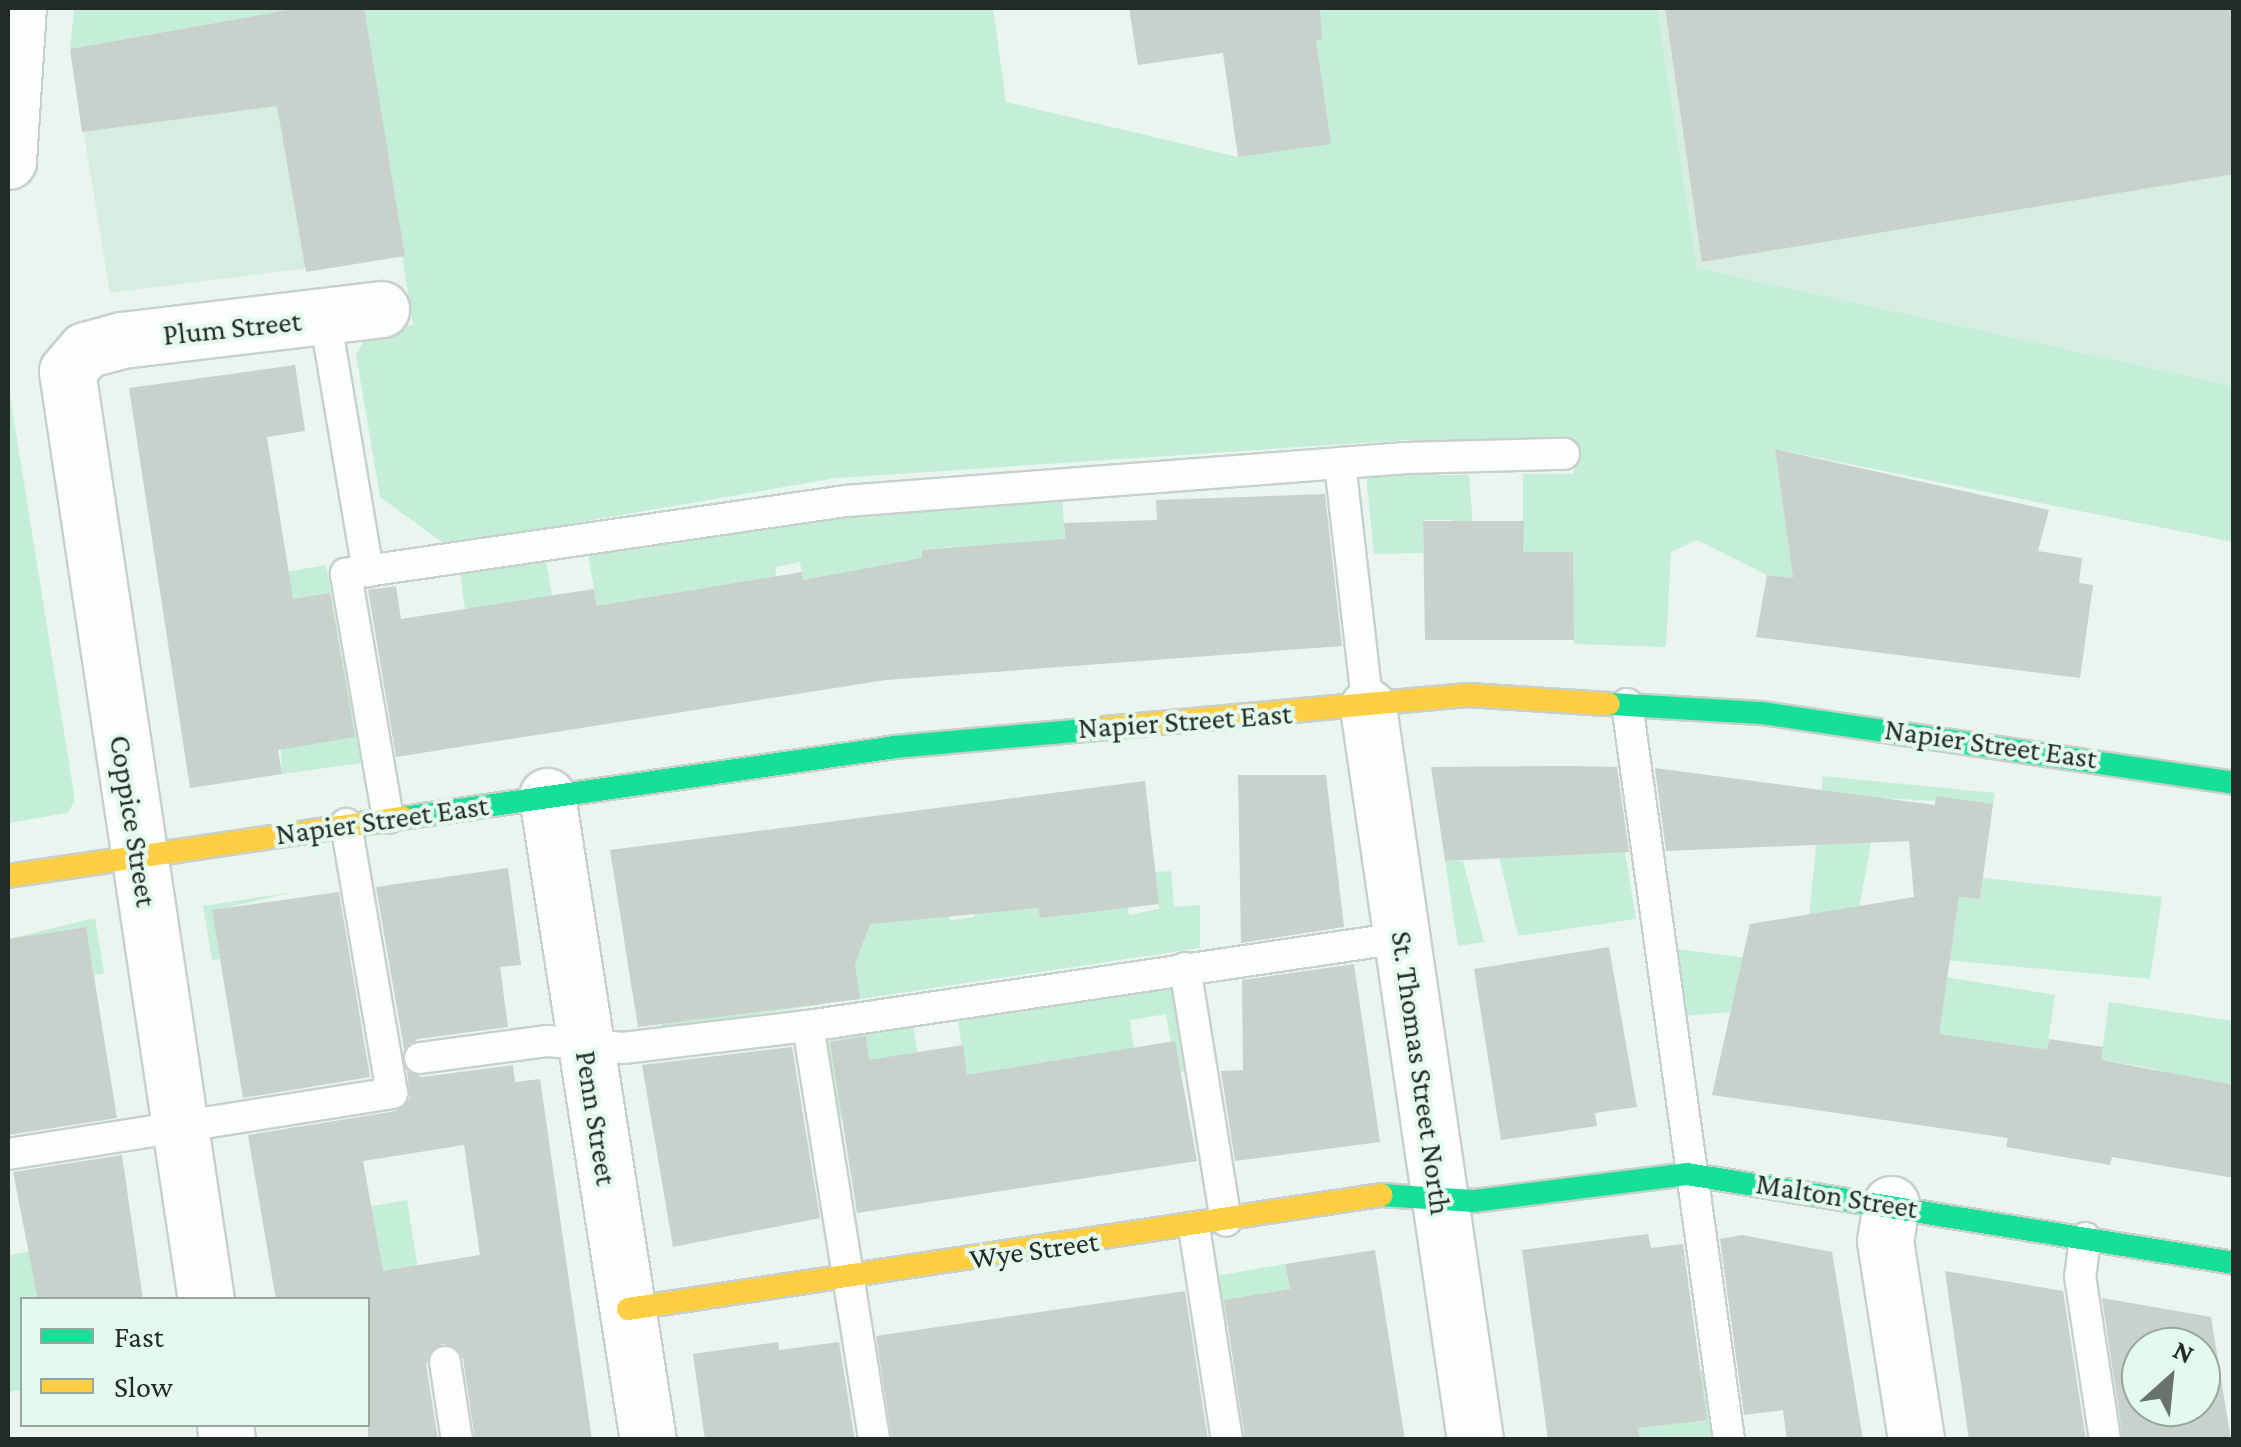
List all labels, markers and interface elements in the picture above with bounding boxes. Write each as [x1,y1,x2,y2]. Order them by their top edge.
street label: Plum Street [161,303,303,353]
street label: Napier Street East [1077,696,1293,746]
street label: Napier Street East [1882,711,2100,777]
street label: Coppice Street [102,733,164,909]
street label: Napier Street East [273,787,491,853]
street label: St. Thomas Street North [1383,929,1459,1217]
street label: Penn Street [568,1048,624,1188]
street label: Malton Street [1754,1165,1920,1227]
street label: Wye Street [967,1223,1101,1277]
legend [20,1297,370,1427]
text: Fast [114,1320,164,1353]
north arrow [2121,1327,2221,1427]
text: N [2168,1333,2199,1370]
text: Slow [114,1370,173,1403]

